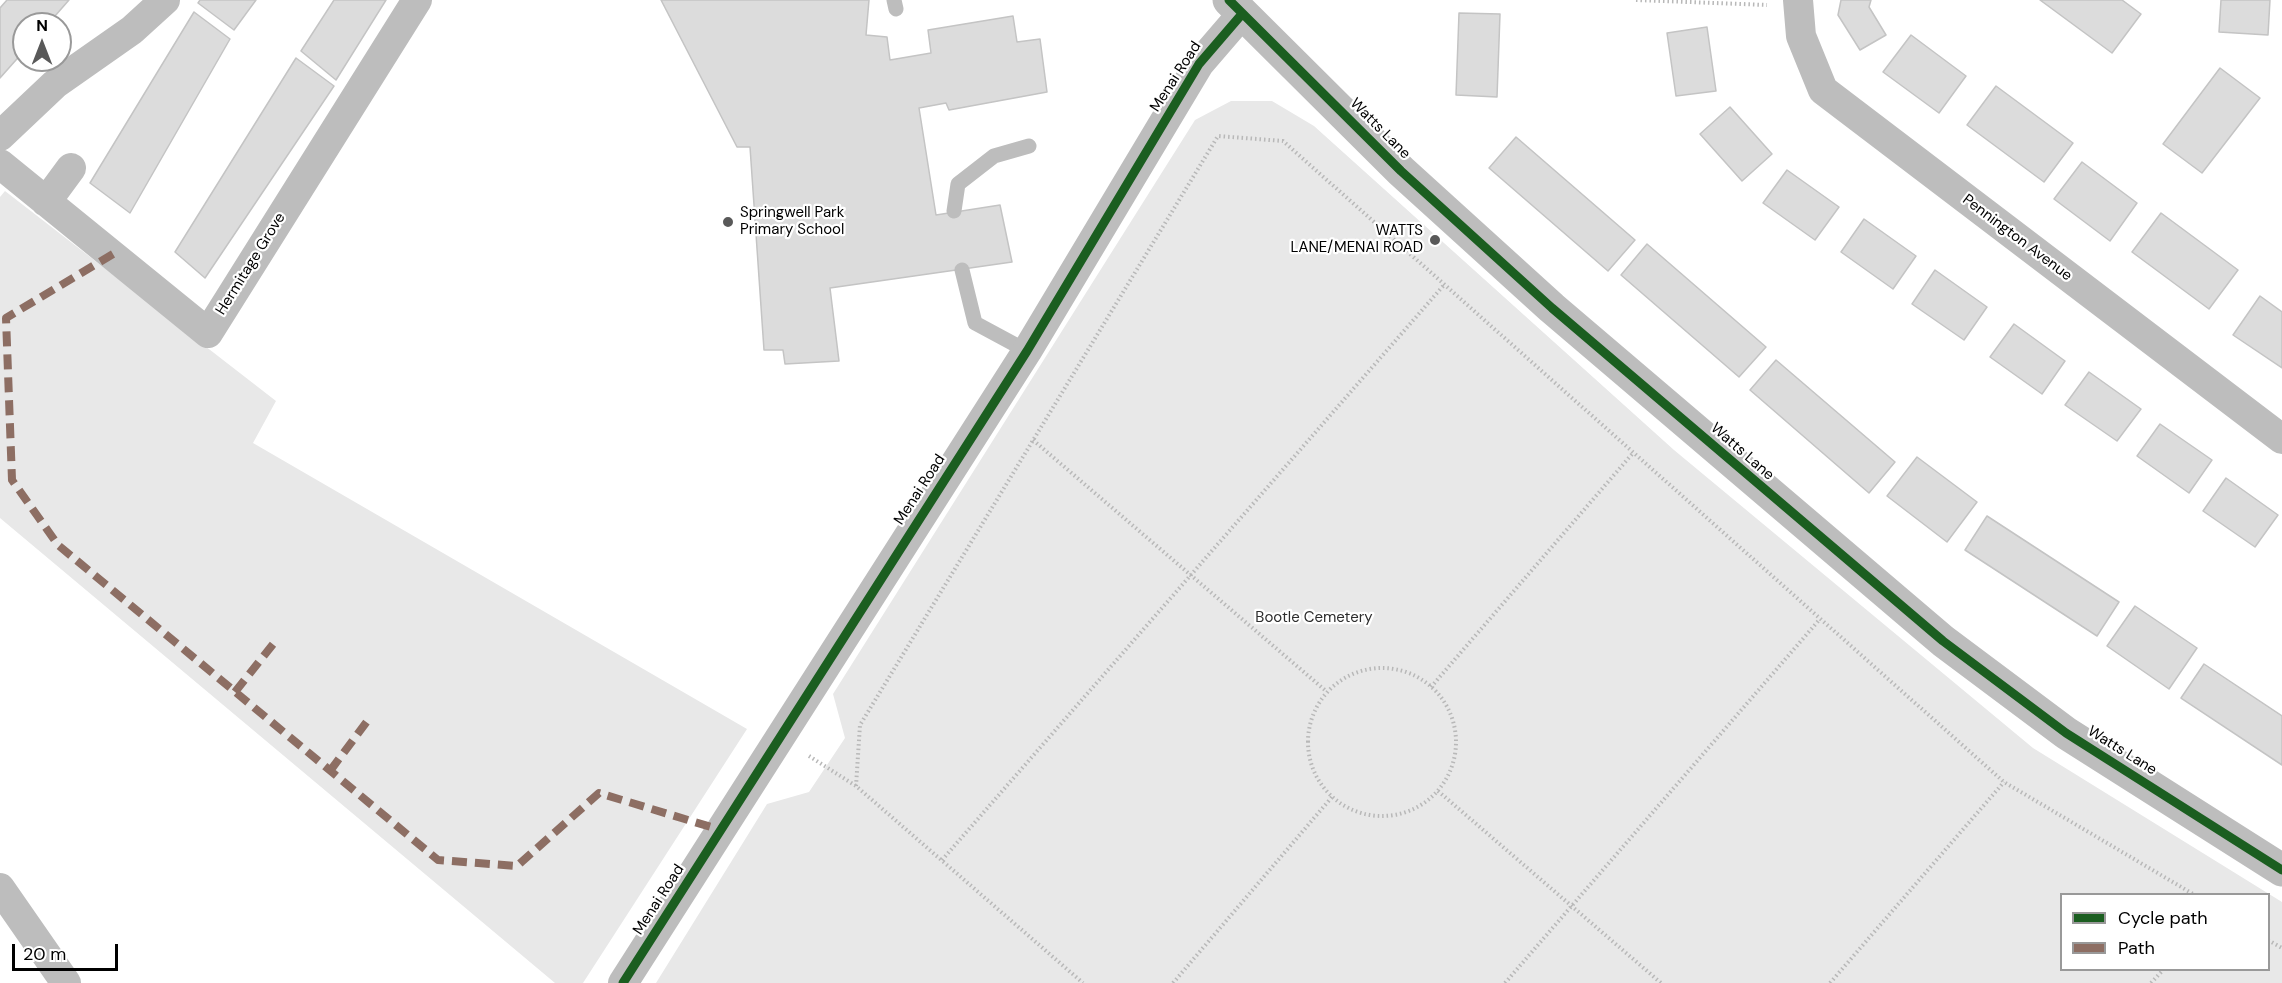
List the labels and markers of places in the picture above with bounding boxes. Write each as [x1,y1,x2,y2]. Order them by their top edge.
place label: Springwell Park Primary School [740,204,844,239]
marker: Springwell Park Primary School [721,215,735,229]
place label: WATTS LANE/MENAI ROAD [1291,222,1423,257]
marker: WATTS LANE/MENAI ROAD [1428,233,1442,247]

